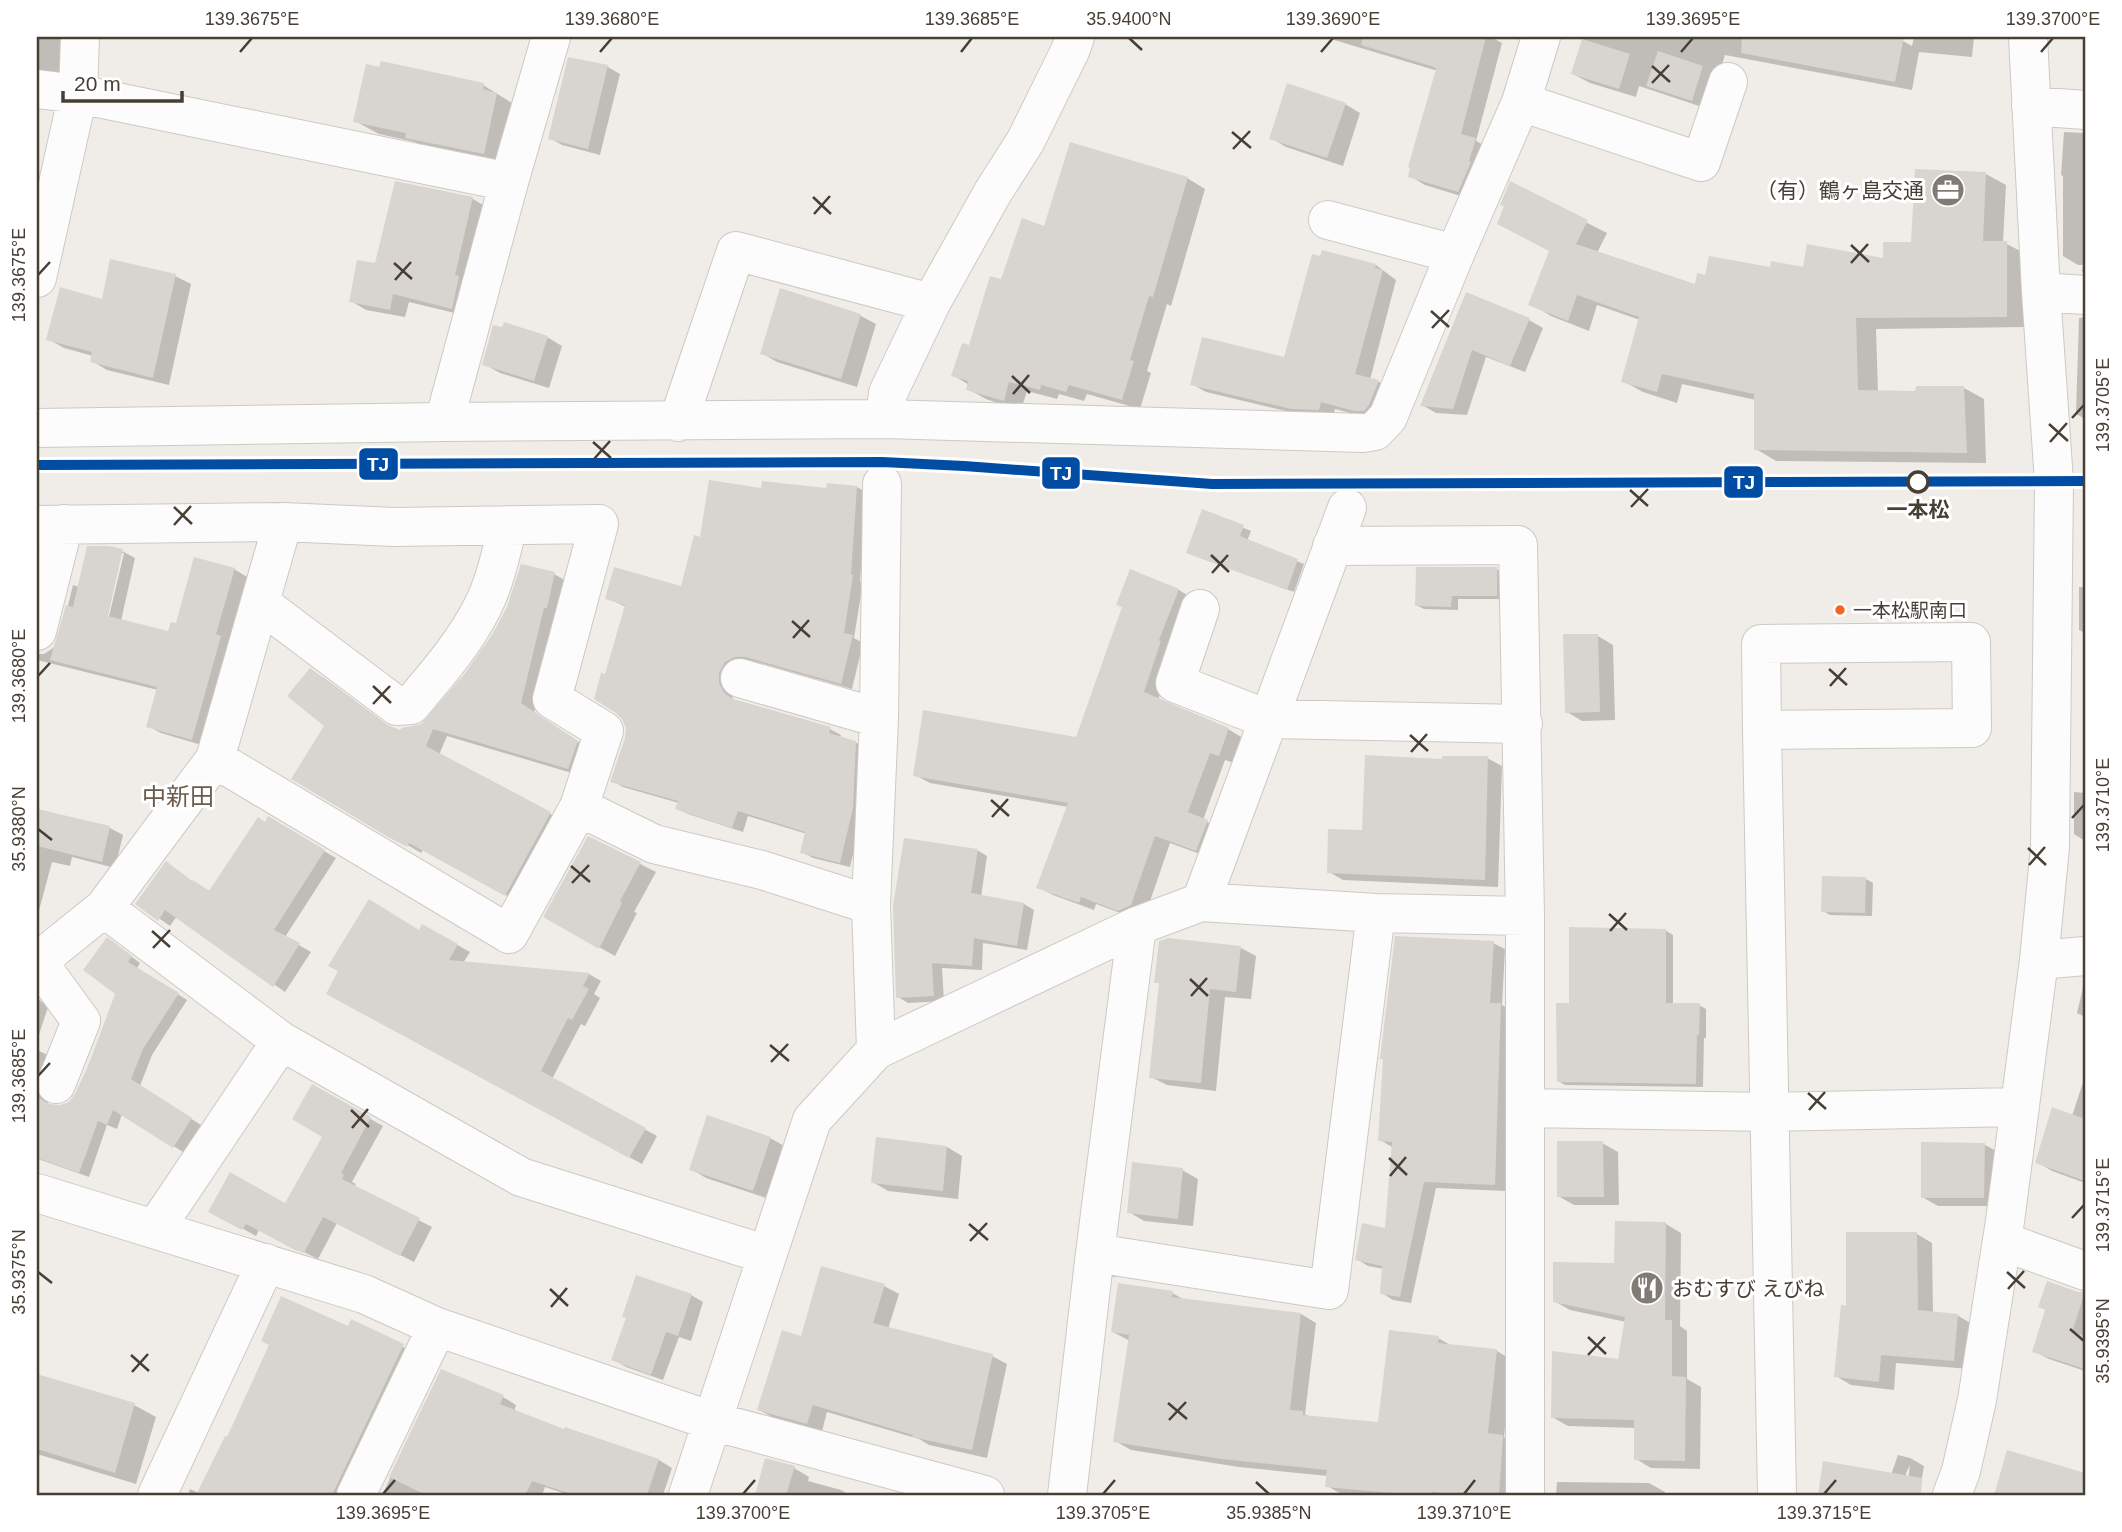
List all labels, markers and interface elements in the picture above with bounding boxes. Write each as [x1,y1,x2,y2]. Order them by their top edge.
text: 139.3675°E [205,9,299,29]
text: 139.3680°E [565,9,659,29]
text: 139.3685°E [925,9,1019,29]
text: 35.9400°N [1086,9,1172,29]
text: 139.3690°E [1286,9,1380,29]
text: 139.3695°E [1646,9,1740,29]
text: 139.3700°E [2006,9,2100,29]
scale bar [63,60,182,104]
text: 20 m [74,72,121,95]
office icon: （有）鶴ヶ島交通 [1929,171,1967,209]
place label: （有）鶴ヶ島交通 [1756,179,1924,202]
text: 139.3675°E [9,228,29,322]
text: 139.3705°E [2093,358,2113,452]
line badge: TJ [358,447,399,481]
text: TJ [367,454,389,475]
line badge: TJ [1041,456,1081,490]
text: TJ [1050,463,1072,484]
line badge: TJ [1723,465,1764,499]
marker: 一本松 [1907,471,1929,493]
text: TJ [1733,472,1755,493]
place label: 一本松 [1887,498,1950,521]
place label: 一本松駅南口 [1853,600,1967,621]
marker: 一本松駅南口 [1833,603,1847,617]
text: 139.3680°E [9,629,29,723]
text: 139.3710°E [2093,758,2113,852]
district label: 中新田 [142,783,214,810]
text: 35.9380°N [9,786,29,872]
text: 139.3685°E [9,1029,29,1123]
text: 139.3715°E [2093,1158,2113,1252]
text: 35.9375°N [9,1229,29,1315]
restaurant icon: おむすび えびね [1628,1269,1666,1307]
place label: おむすび えびね [1672,1277,1825,1300]
text: 35.9395°N [2093,1298,2113,1384]
text: 139.3695°E [336,1503,430,1523]
text: 139.3700°E [696,1503,790,1523]
text: 139.3705°E [1056,1503,1150,1523]
text: 35.9385°N [1226,1503,1312,1523]
text: 139.3710°E [1417,1503,1511,1523]
text: 139.3715°E [1777,1503,1871,1523]

